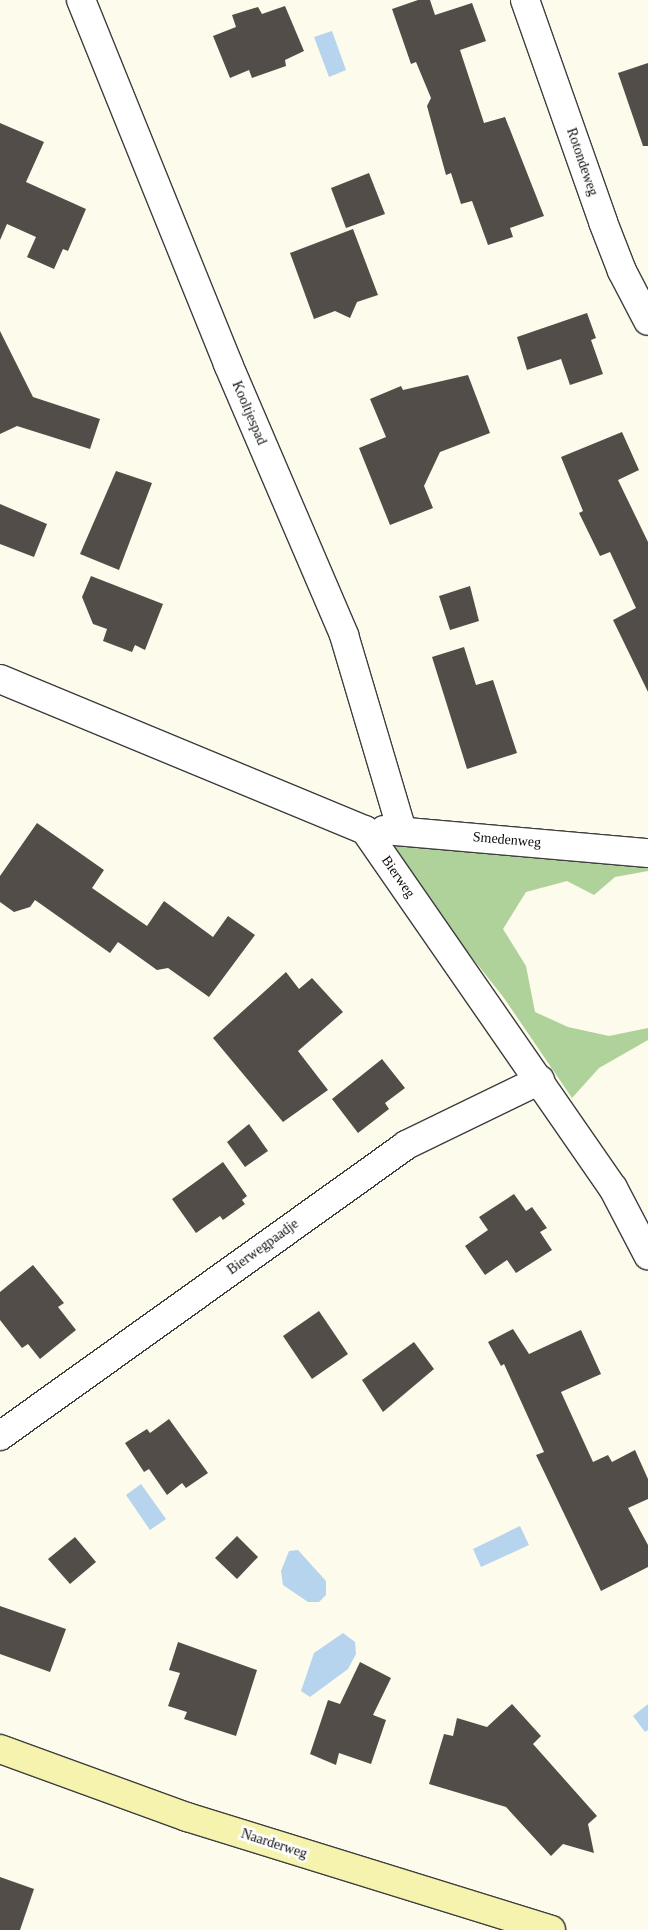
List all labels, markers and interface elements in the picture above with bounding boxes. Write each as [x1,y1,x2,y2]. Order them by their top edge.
street label: Rotondeweg [563,126,601,198]
street label: Kooltjespad [228,379,270,447]
street label: Smedenweg [472,829,542,851]
street label: Bierweg [378,853,418,901]
street label: Bierwegpaadje [224,1216,302,1278]
street label: Naarderweg [239,1825,309,1863]

